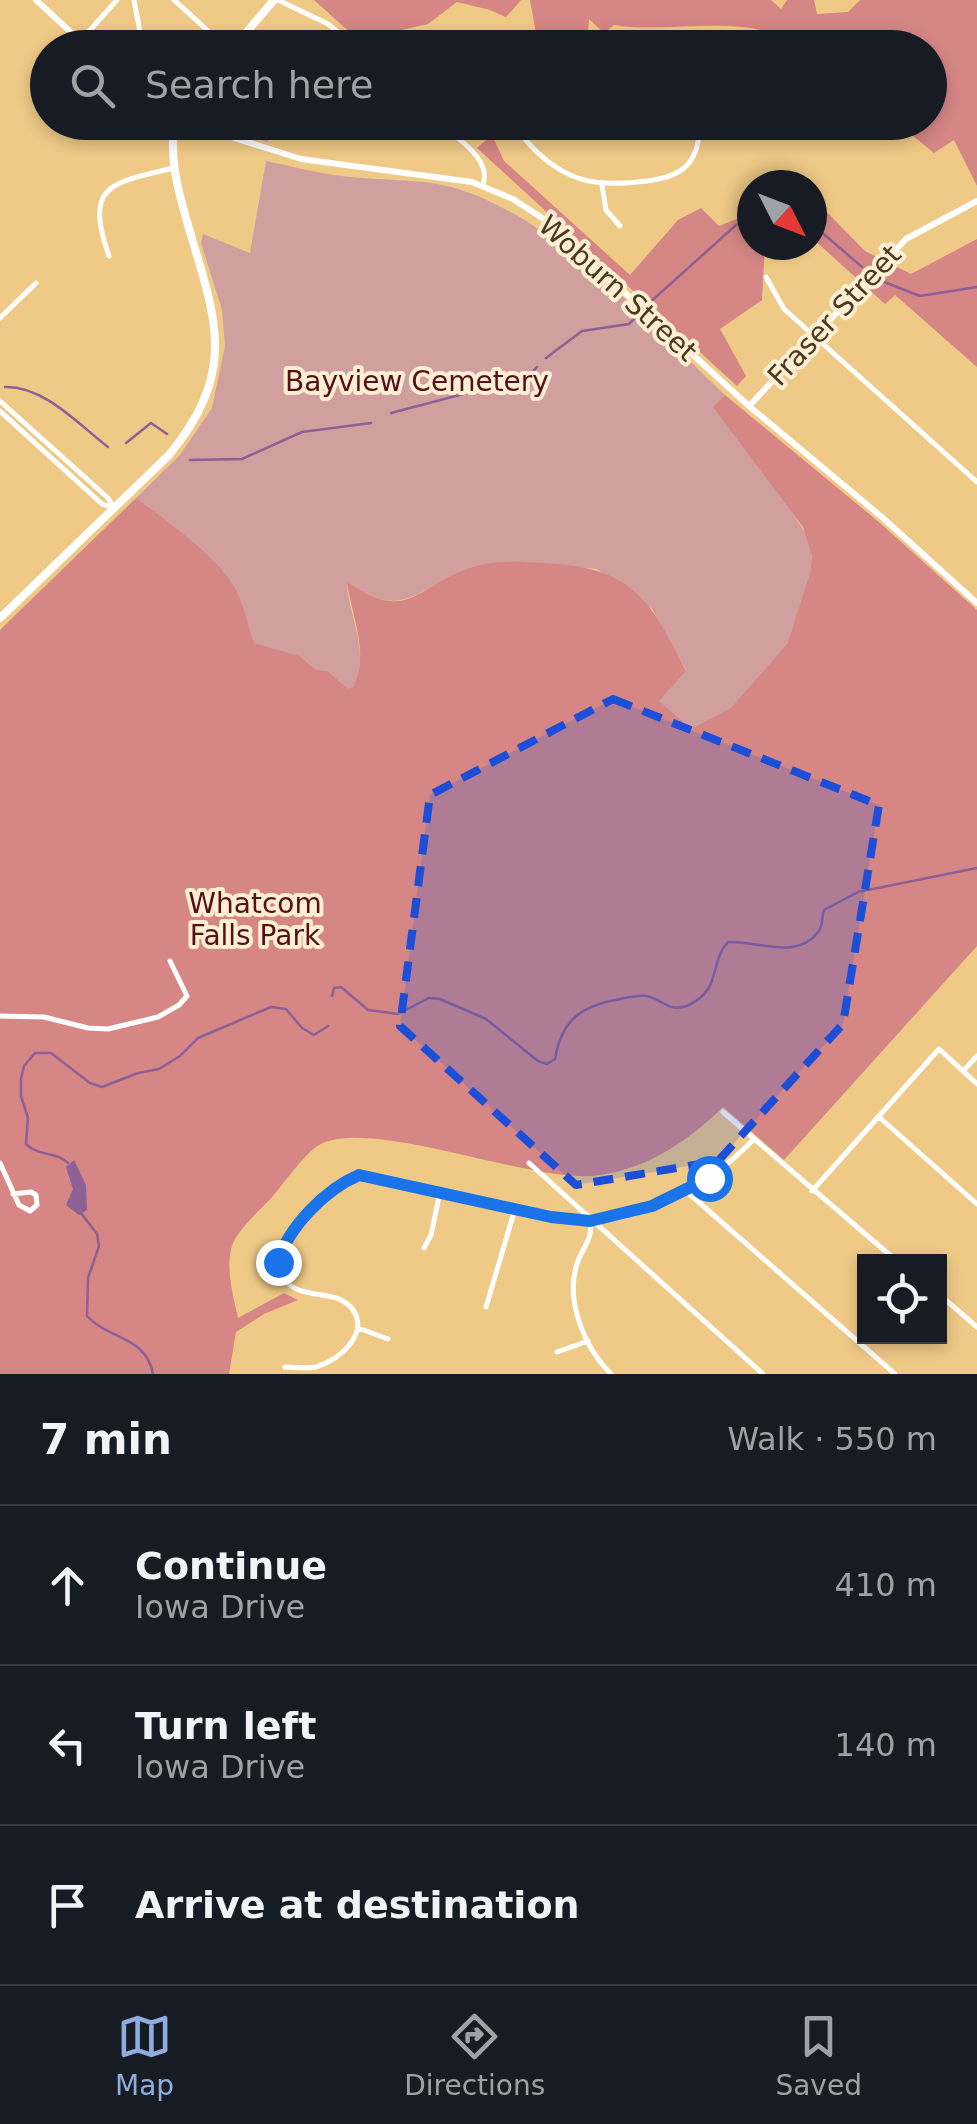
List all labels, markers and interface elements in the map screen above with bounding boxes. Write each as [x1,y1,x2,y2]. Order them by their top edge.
search box [30,30,947,140]
icon: search [65,58,120,113]
text: Search here [145,63,373,107]
north arrow [737,170,827,260]
street label: Woburn Street [532,209,704,368]
street label: Fraser Street [761,238,908,392]
park label: Bayview Cemetery [285,365,549,398]
park label: Whatcom Falls Park [188,887,322,952]
route start [687,1156,733,1202]
route end [256,1240,302,1286]
map controls [857,1254,947,1344]
button: locate [857,1254,947,1344]
text: 7 min [40,1415,172,1464]
text: Walk · 550 m [727,1420,937,1458]
text: Continue [135,1544,327,1588]
icon: ahead [40,1558,95,1613]
text: 410 m [835,1566,937,1604]
text: Iowa Drive [135,1588,305,1626]
text: Turn left [135,1704,316,1748]
icon: left [40,1718,95,1773]
text: 140 m [835,1726,937,1764]
text: Iowa Drive [135,1748,305,1786]
icon: arrive [40,1878,95,1933]
text: Arrive at destination [135,1883,580,1927]
tab: Map [115,2009,174,2102]
tab: Directions [404,2009,545,2102]
tab: Saved [775,2009,862,2102]

